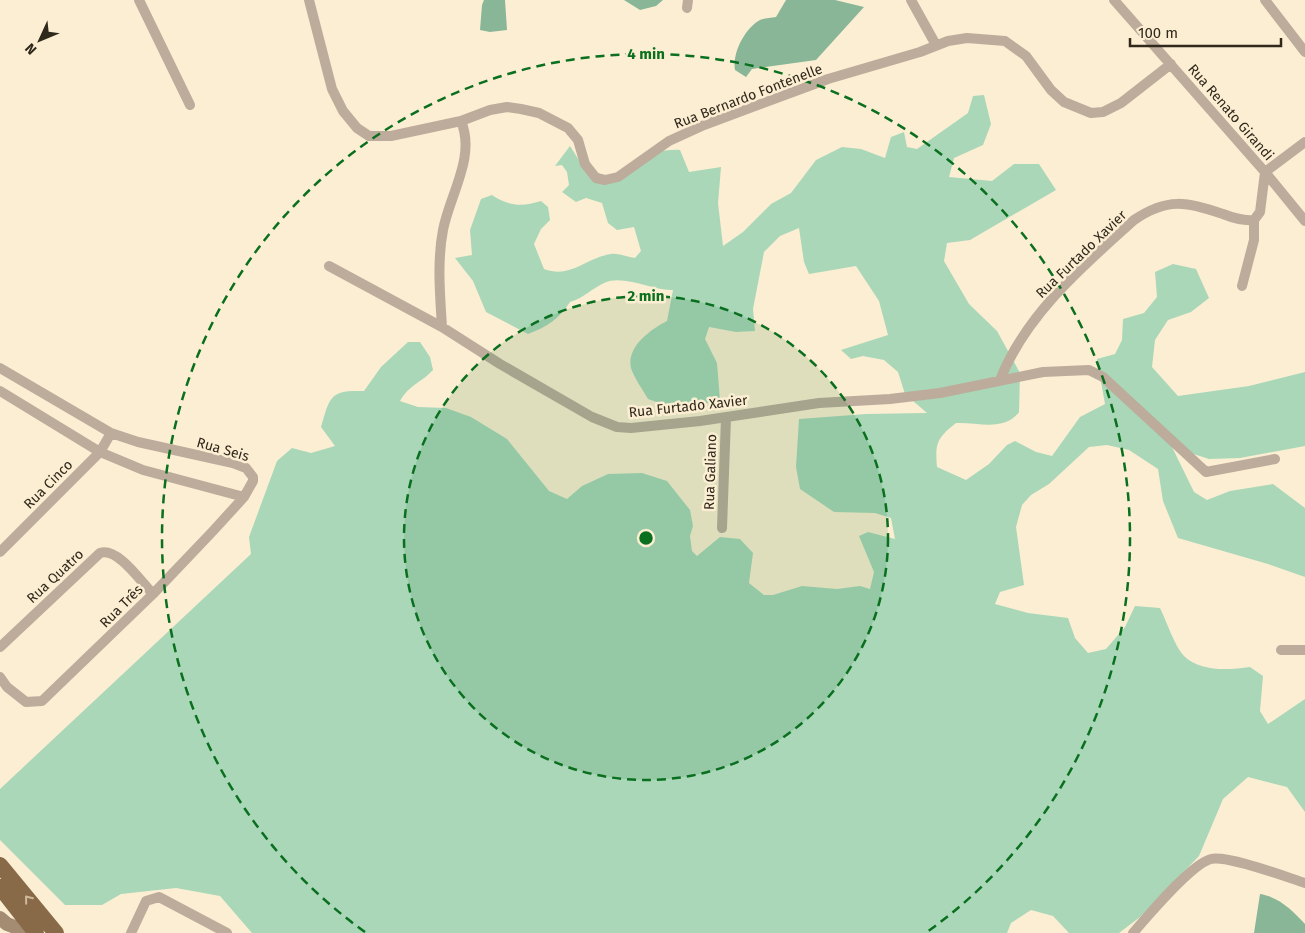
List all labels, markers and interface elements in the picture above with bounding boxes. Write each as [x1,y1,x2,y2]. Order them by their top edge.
north arrow [15,15,65,65]
scale bar [1130,15,1281,47]
text: 100 m [1138,24,1178,42]
text: N [22,39,40,58]
text: 4 min [627,45,665,63]
street label: Rua Bernardo Fontenelle [672,60,825,133]
street label: Rua Renato Girandi [1184,61,1277,164]
street label: Rua Furtado Xavier [1032,206,1131,302]
text: 2 min [628,287,664,305]
street label: Rua Furtado Xavier [628,392,749,421]
street label: Rua Seis [195,434,251,465]
street label: Rua Galiano [701,434,720,510]
street label: Rua Cinco [20,456,76,512]
centre of rings [637,529,655,547]
street label: Rua Quatro [23,546,87,607]
street label: Rua Três [96,581,147,631]
one-way arrow [25,896,34,905]

